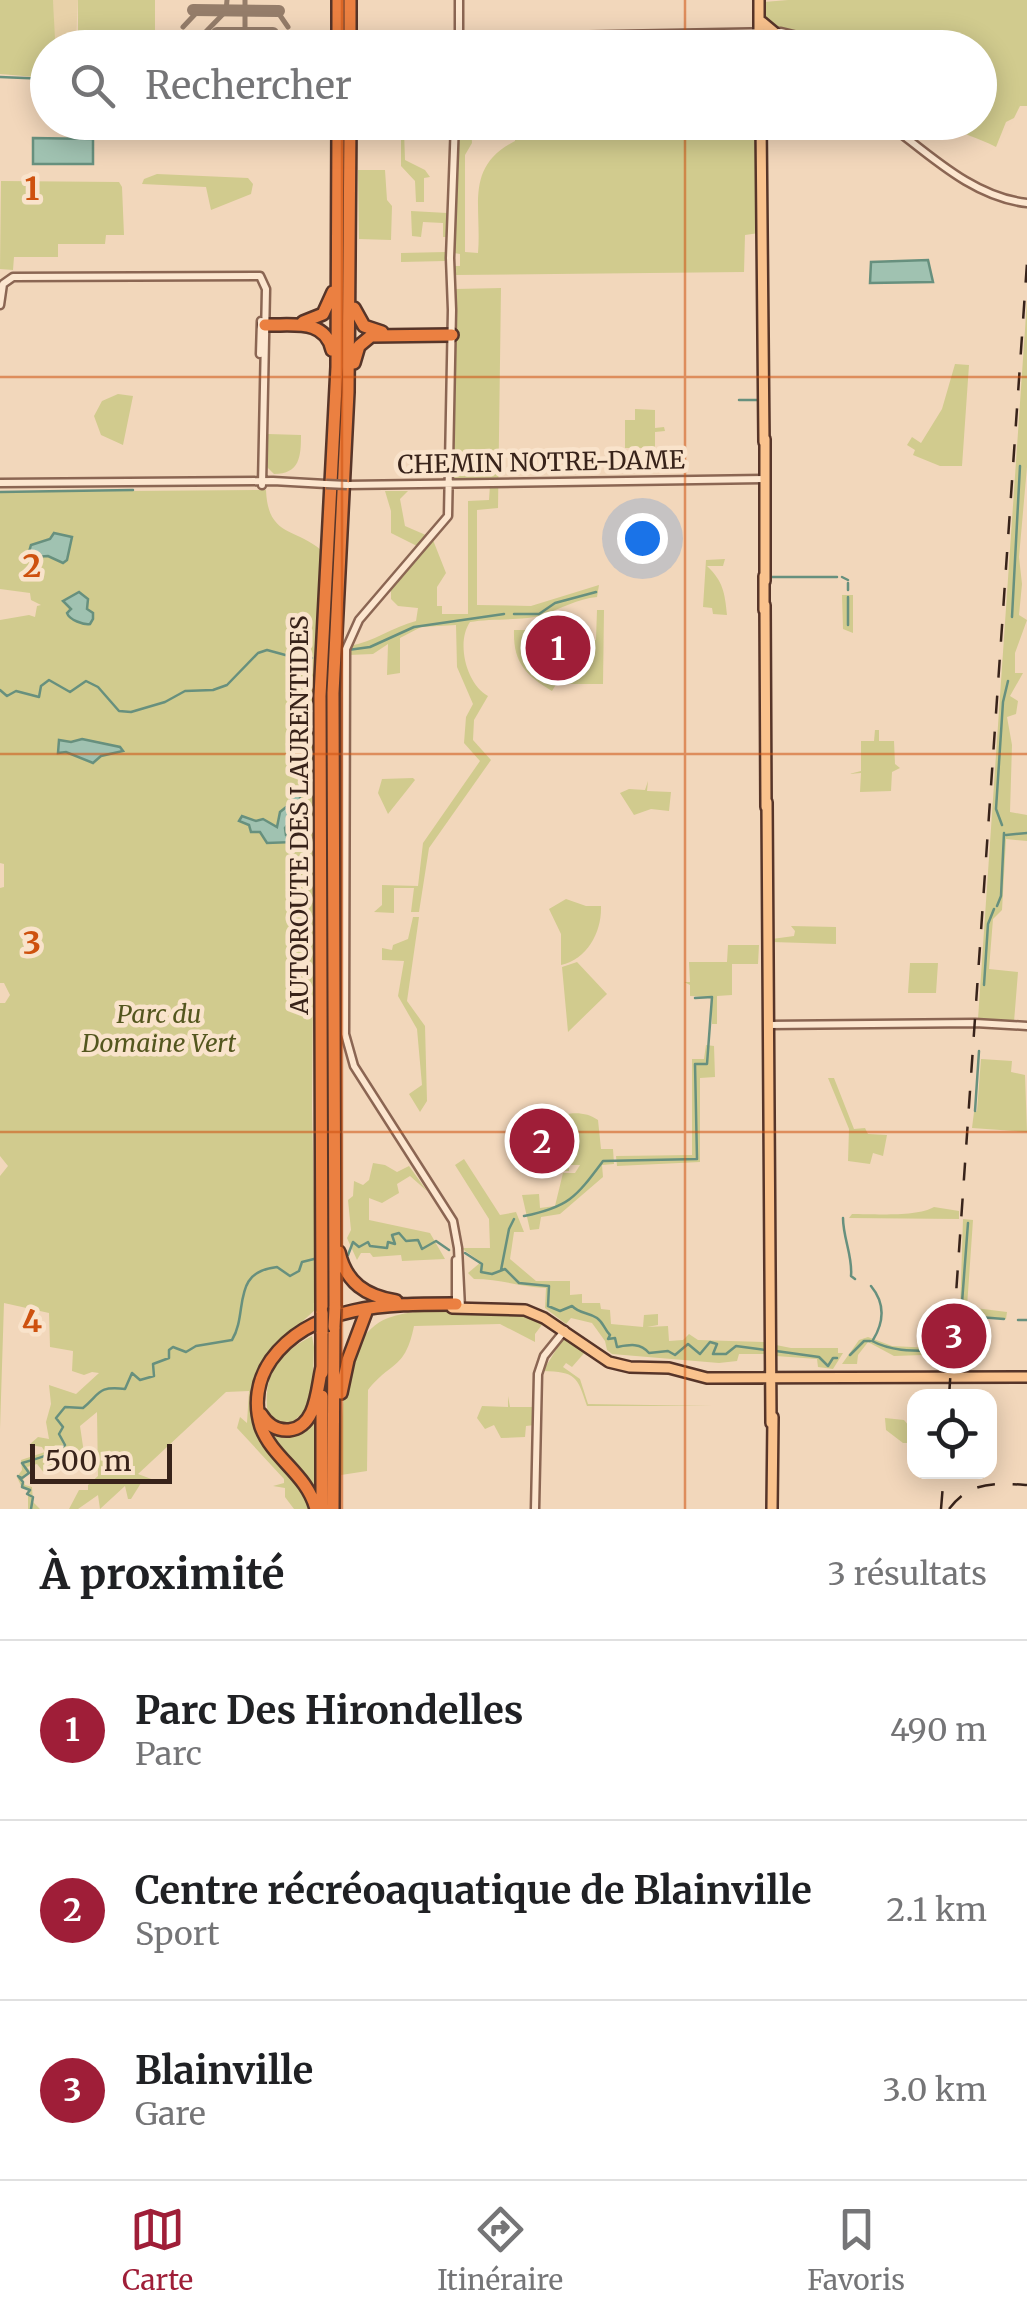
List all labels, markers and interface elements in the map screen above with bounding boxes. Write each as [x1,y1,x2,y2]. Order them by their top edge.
search box [30,30,997,140]
icon: search [65,58,120,113]
text: Rechercher [145,62,352,109]
text: 1 [25,169,40,209]
street label: CHEMIN NOTRE-DAME [397,443,685,481]
your location [617,513,668,564]
text: 2 [23,546,41,586]
pin: 1 [526,610,590,686]
street label: AUTOROUTE DES LAURENTIDES [283,615,315,1016]
text: 3 [23,923,41,963]
park label: Parc du Domaine Vert [81,998,237,1059]
pin: 2 [510,1104,574,1178]
pin: 3 [922,1298,986,1374]
text: 4 [22,1301,42,1341]
map controls [907,1389,997,1479]
button: locate [907,1389,997,1479]
scale bar [30,1439,172,1484]
text: 500 m [45,1443,132,1479]
text: À proximité [40,1548,284,1600]
text: 3 résultats [828,1554,987,1594]
text: Parc Des Hirondelles [135,1687,523,1734]
text: 1 [65,1710,80,1750]
text: 490 m [890,1710,987,1750]
text: Parc [135,1734,202,1774]
text: Centre récréoaquatique de Blainville [135,1867,812,1914]
text: 2 [63,1890,82,1930]
text: 2.1 km [886,1890,987,1930]
text: Sport [135,1914,220,1954]
text: Blainville [135,2047,313,2094]
text: 3 [63,2070,82,2110]
text: 3.0 km [883,2070,987,2110]
text: Gare [135,2094,206,2134]
tab: Carte [122,2202,193,2298]
tab: Itinéraire [437,2202,563,2298]
tab: Favoris [807,2202,905,2298]

